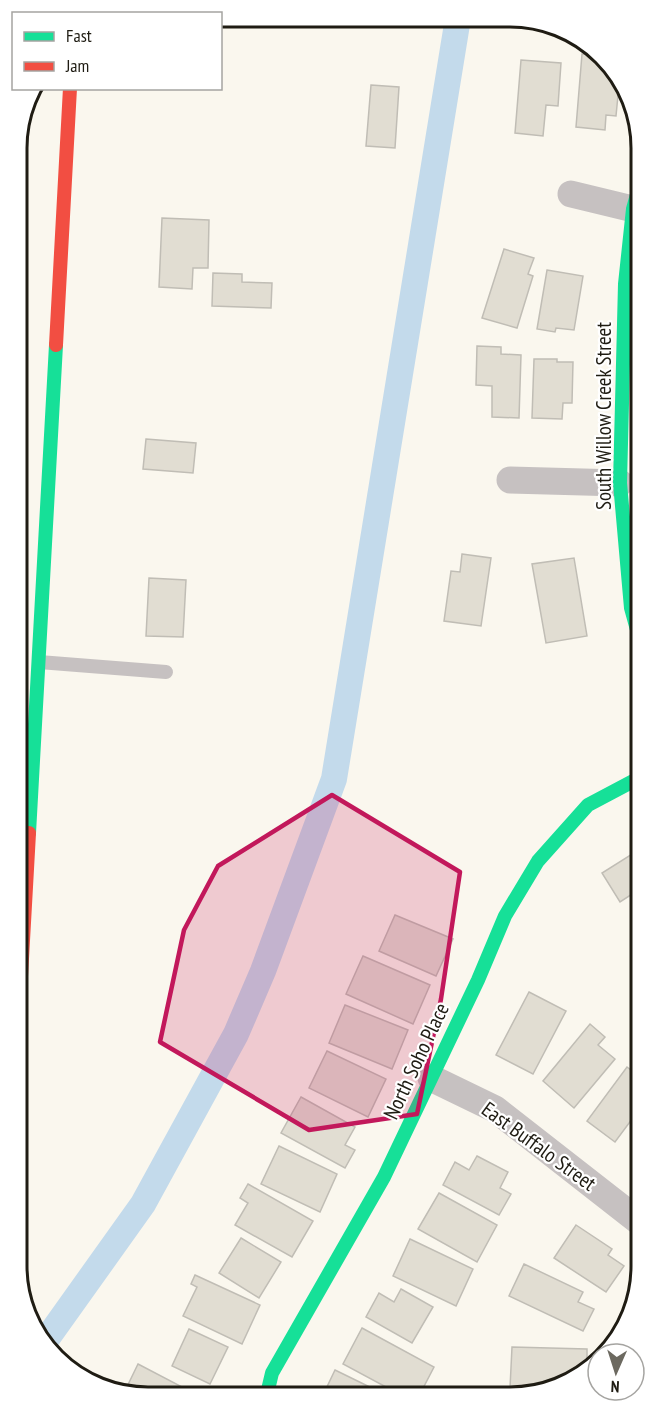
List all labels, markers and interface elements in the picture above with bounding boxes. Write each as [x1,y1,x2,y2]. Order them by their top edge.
legend [12,12,222,90]
text: Fast [66,24,92,47]
text: Jam [65,54,89,77]
street label: South Willow Creek Street [590,322,617,510]
street label: North Soho Place [377,998,455,1124]
street label: East Buffalo Street [477,1095,602,1197]
north arrow [586,1342,646,1402]
text: N [610,1377,620,1397]

